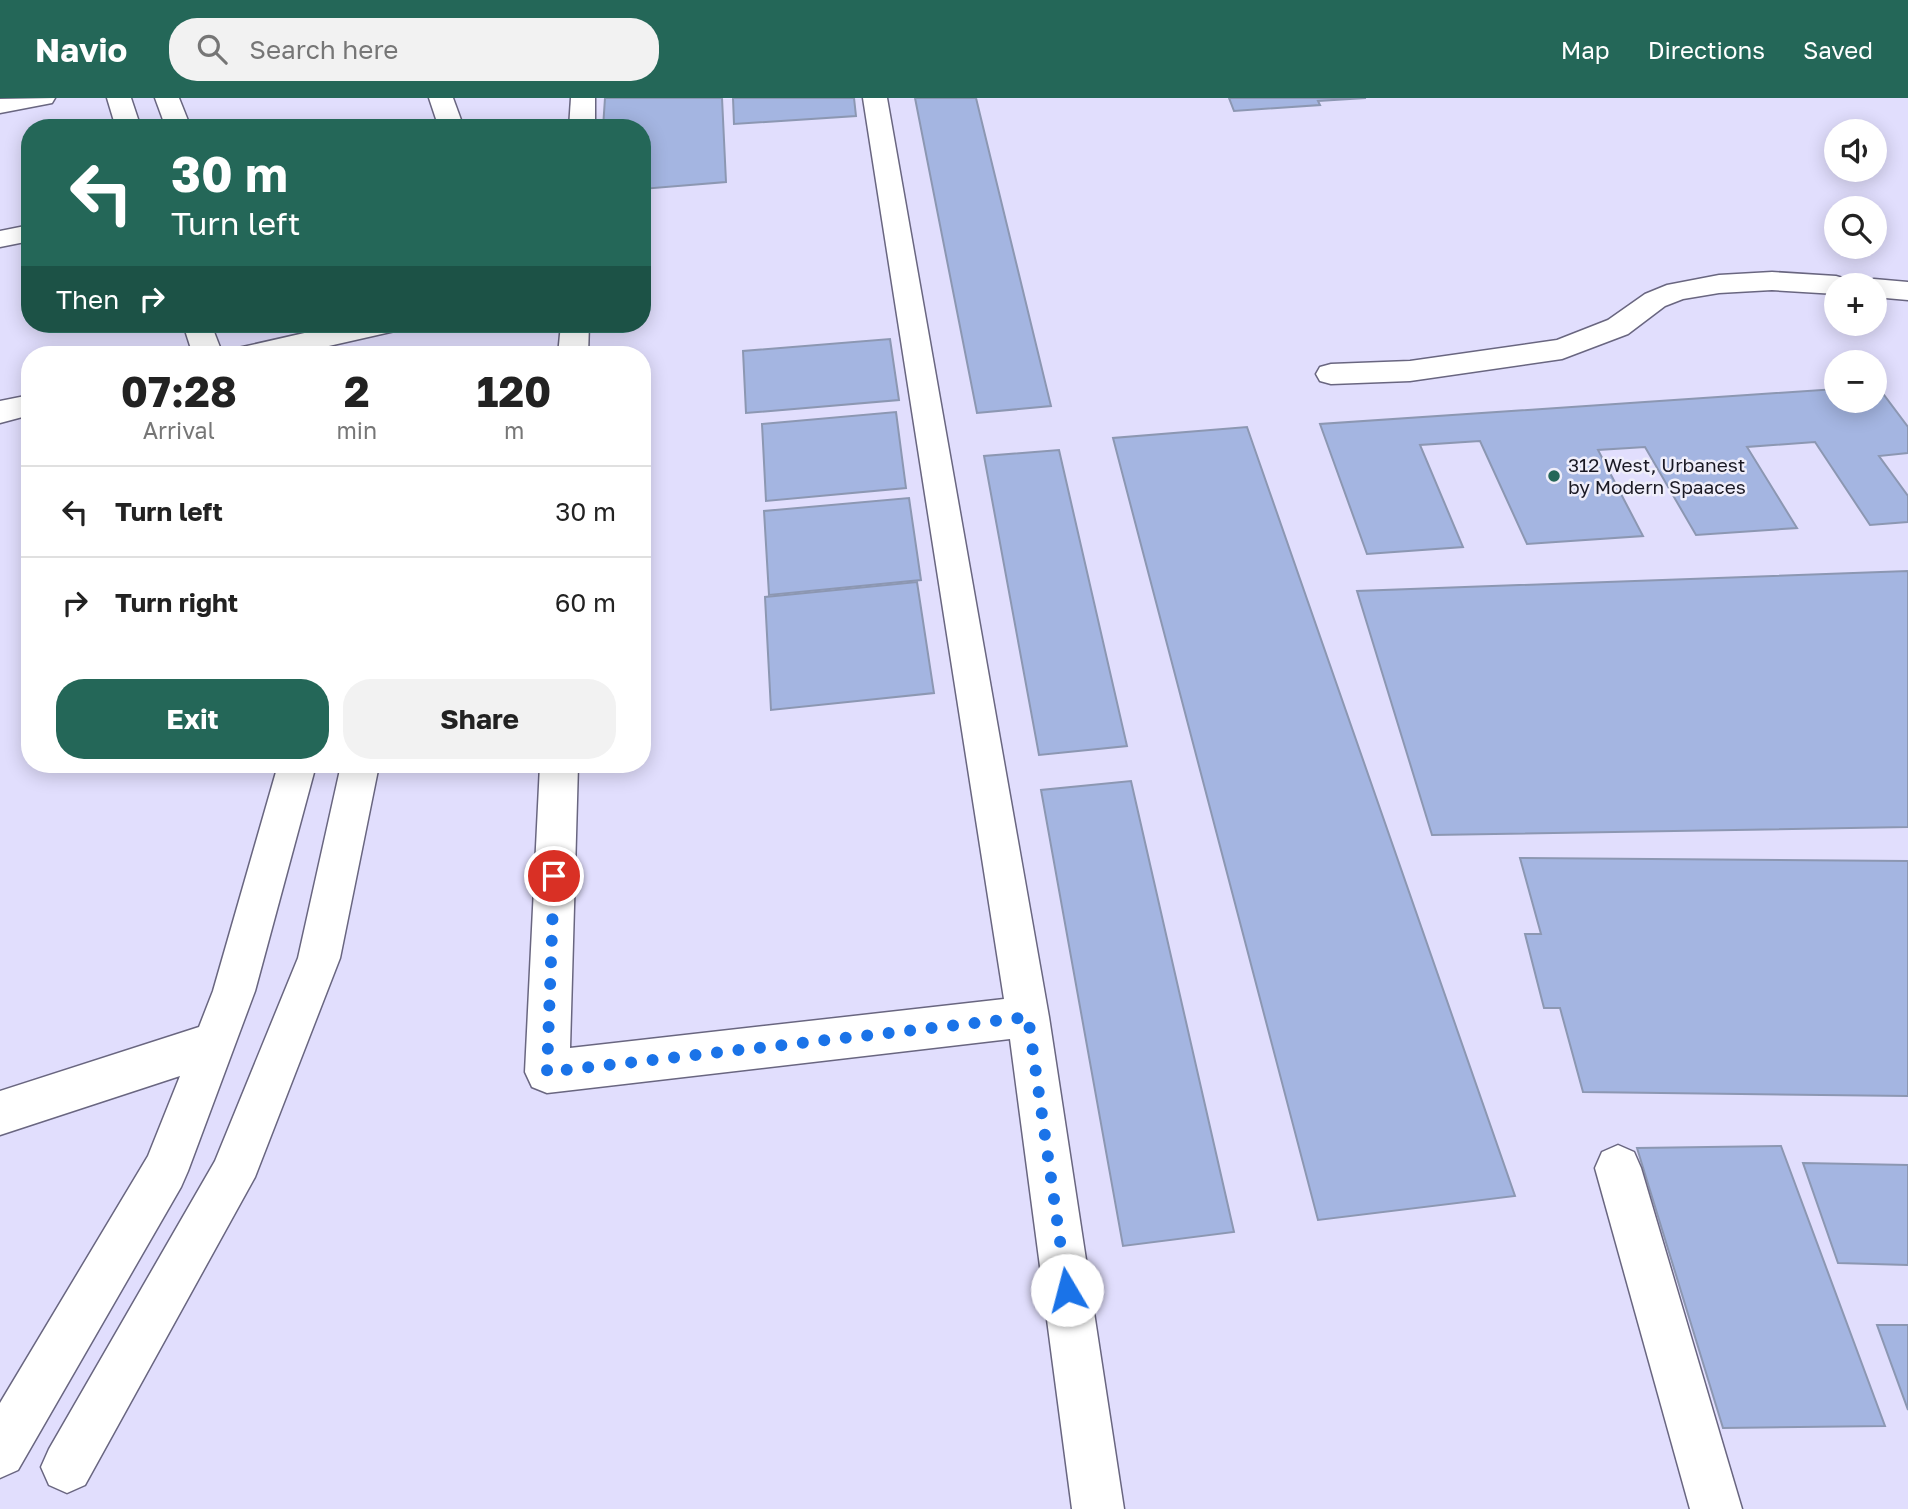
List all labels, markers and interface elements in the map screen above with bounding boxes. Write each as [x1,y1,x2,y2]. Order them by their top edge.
search box [169,18,659,81]
text: Navio [35,30,127,69]
icon: search [193,30,231,68]
text: Search here [249,34,398,65]
text: Map [1561,35,1610,64]
text: Directions [1648,35,1765,64]
text: Saved [1803,35,1873,64]
map controls [1824,119,1887,413]
button: sound [1824,119,1887,182]
text: 30 m [171,144,288,203]
icon: left [56,147,147,238]
button: search [1824,196,1887,259]
text: Turn left [171,204,300,242]
button: + [1824,273,1887,336]
icon: right [133,280,171,318]
text: Then [56,284,119,315]
button: − [1824,350,1887,413]
text: 07:28 [121,366,237,416]
text: 2 [344,366,370,416]
text: 120 [477,366,551,416]
text: Arrival [143,416,215,444]
text: min [336,416,377,444]
text: m [504,416,524,444]
place label: 312 West, Urbanest by Modern Spaaces [1568,453,1746,498]
marker: 312 West, Urbanest by Modern Spaaces [1546,468,1562,484]
icon: left [56,493,94,531]
text: Turn left [115,496,223,527]
text: 30 m [555,496,616,527]
icon: right [56,584,94,622]
text: Turn right [115,587,238,618]
text: 60 m [555,587,616,618]
button: Exit [56,679,329,759]
button: Share [343,679,616,759]
pin [524,846,584,906]
icon: arrive [535,857,573,895]
position arrow [1030,1253,1104,1327]

